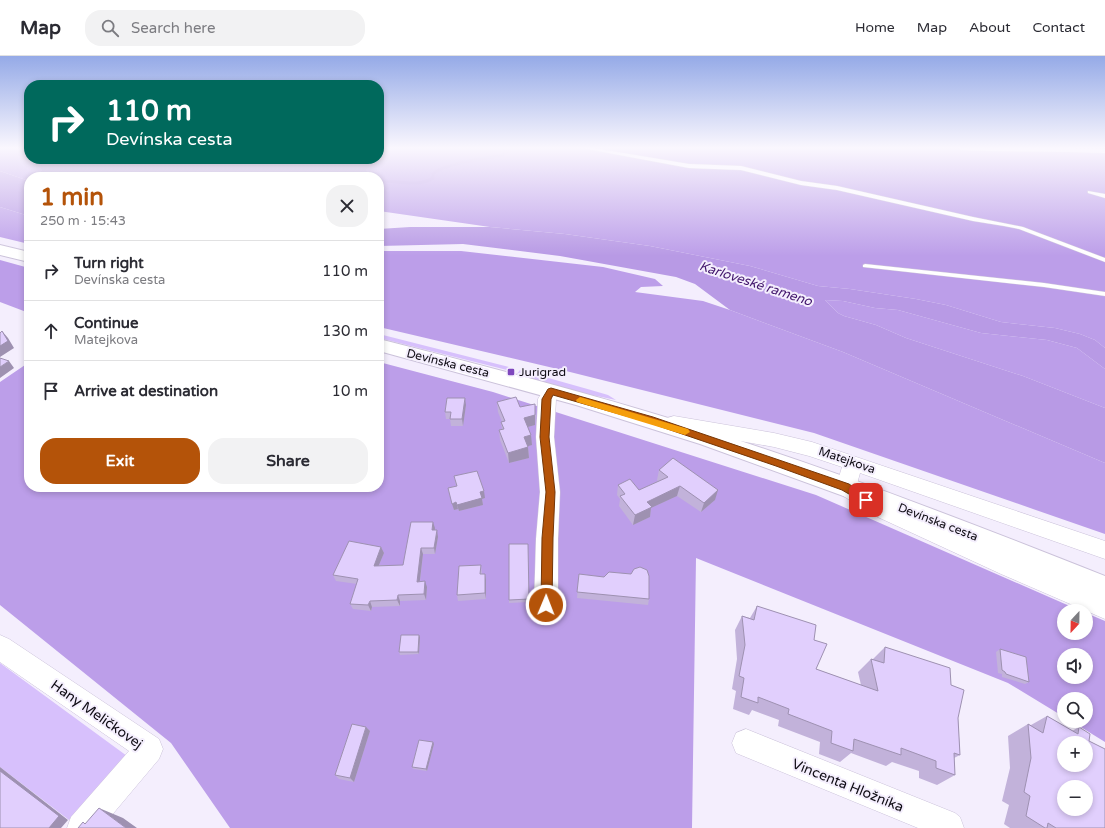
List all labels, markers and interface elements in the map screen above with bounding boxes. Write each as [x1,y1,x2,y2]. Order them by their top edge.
search box [85,10,365,46]
text: Map [20,17,61,39]
icon: search [99,17,121,39]
text: Search here [131,19,215,37]
text: Home [855,19,895,36]
text: Map [917,19,947,36]
text: About [969,19,1011,36]
text: Contact [1033,19,1085,36]
text: 110 m [106,94,192,128]
icon: right [40,96,92,148]
text: Devínska cesta [106,128,233,150]
text: 1 min [40,183,104,212]
button: close [326,185,368,227]
text: 250 m · 15:43 [40,213,126,229]
text: Turn right [74,254,144,272]
water label: Karloveské rameno [697,258,815,310]
icon: right [40,260,62,282]
text: 110 m [322,262,368,280]
text: Devínska cesta [74,272,165,288]
text: Continue [74,314,138,332]
icon: ahead [40,320,62,342]
text: 130 m [322,322,368,340]
text: Matejkova [74,332,138,348]
street label: Devínska cesta [405,346,491,380]
place label: Jurigrad [519,365,566,379]
marker: Jurigrad [506,367,516,377]
icon: arrive [40,380,62,402]
text: Arrive at destination [74,382,218,400]
text: 10 m [331,382,368,400]
button: Exit [40,438,200,484]
button: Share [208,438,368,484]
street label: Matejkova [817,444,877,476]
pin [849,483,883,517]
icon: arrive [855,489,877,511]
street label: Devínska cesta [896,500,980,544]
position arrow [525,584,567,626]
north arrow [1057,604,1093,640]
map controls [1057,604,1093,816]
button: sound [1057,648,1093,684]
street label: Hany Meličkovej [47,676,146,752]
button: search [1057,692,1093,728]
button: + [1057,736,1093,772]
street label: Vincenta Hložníka [790,755,906,816]
button: − [1057,780,1093,816]

